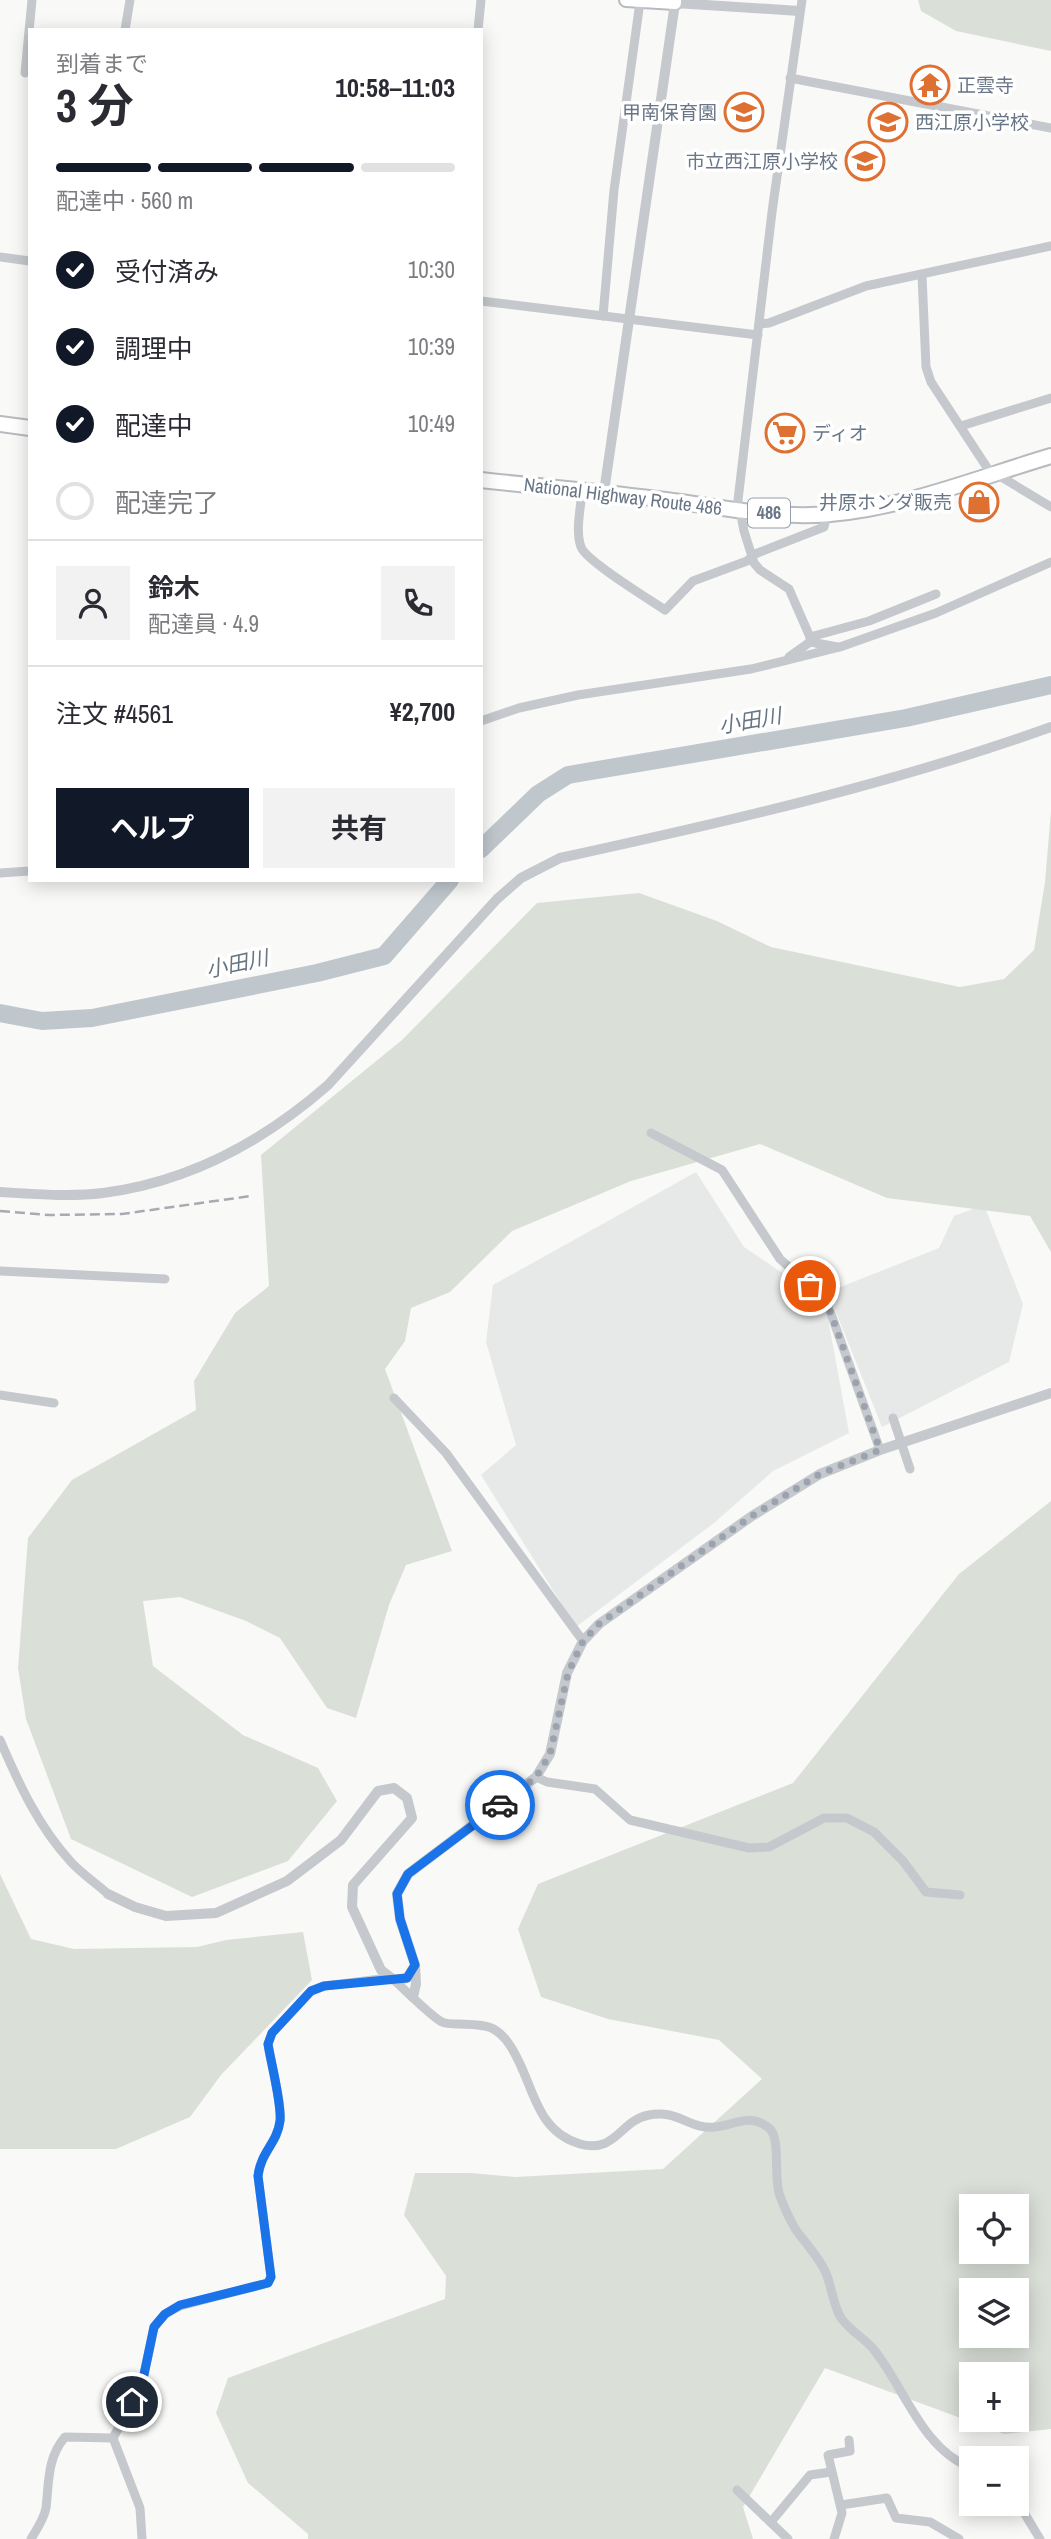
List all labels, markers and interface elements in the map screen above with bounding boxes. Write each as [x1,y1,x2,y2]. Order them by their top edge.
text: 到着まで [56,48,148,79]
temple icon: 正雲寺 [909,64,951,106]
text: 10:58–11:03 [335,70,455,105]
place label: 正雲寺 [957,72,1014,98]
text: 3 分 [56,74,133,136]
school or university icon: 甲南保育園 [723,91,765,133]
place label: 甲南保育園 [622,99,717,125]
school or university icon: 西江原小学校 [867,101,909,143]
place label: 西江原小学校 [915,109,1029,135]
school or university icon: 市立西江原小学校 [844,140,886,182]
place label: 市立西江原小学校 [686,148,838,174]
text: 配達中 · 560 m [56,185,193,216]
icon: check [56,251,94,289]
text: 受付済み [115,254,219,289]
text: 10:30 [408,254,455,285]
icon: check [56,328,94,366]
text: 調理中 [115,331,193,366]
text: 10:39 [408,331,455,362]
icon: check [56,405,94,443]
text: 配達中 [115,408,193,443]
text: 10:49 [408,408,455,439]
supermarket icon: ディオ [764,412,806,454]
place label: ディオ [812,420,868,446]
street label: National Highway Route 486 [523,471,723,521]
shop icon: 井原ホンダ販売 [958,481,1000,523]
text: 配達完了 [115,485,219,520]
place label: 井原ホンダ販売 [819,489,952,515]
road number: 486 [748,499,790,528]
button: person [56,566,130,640]
button: phone [381,566,455,640]
text: 鈴木 [148,570,200,605]
text: 配達員 · 4.9 [148,608,259,639]
text: ¥2,700 [390,694,455,729]
text: 注文 #4561 [56,696,173,731]
water label: 小田川 [716,700,785,740]
button: ヘルプ [56,788,249,868]
button: 共有 [263,788,455,868]
water label: 小田川 [203,942,273,984]
pin [780,1256,840,1316]
icon: bag [791,1267,829,1305]
courier [465,1770,535,1840]
icon: car [481,1786,519,1824]
map controls [959,2194,1029,2516]
button: locate [959,2194,1029,2264]
button: layers [959,2278,1029,2348]
button: + [959,2362,1029,2432]
pin [102,2372,162,2432]
icon: home [113,2383,151,2421]
button: − [959,2446,1029,2516]

